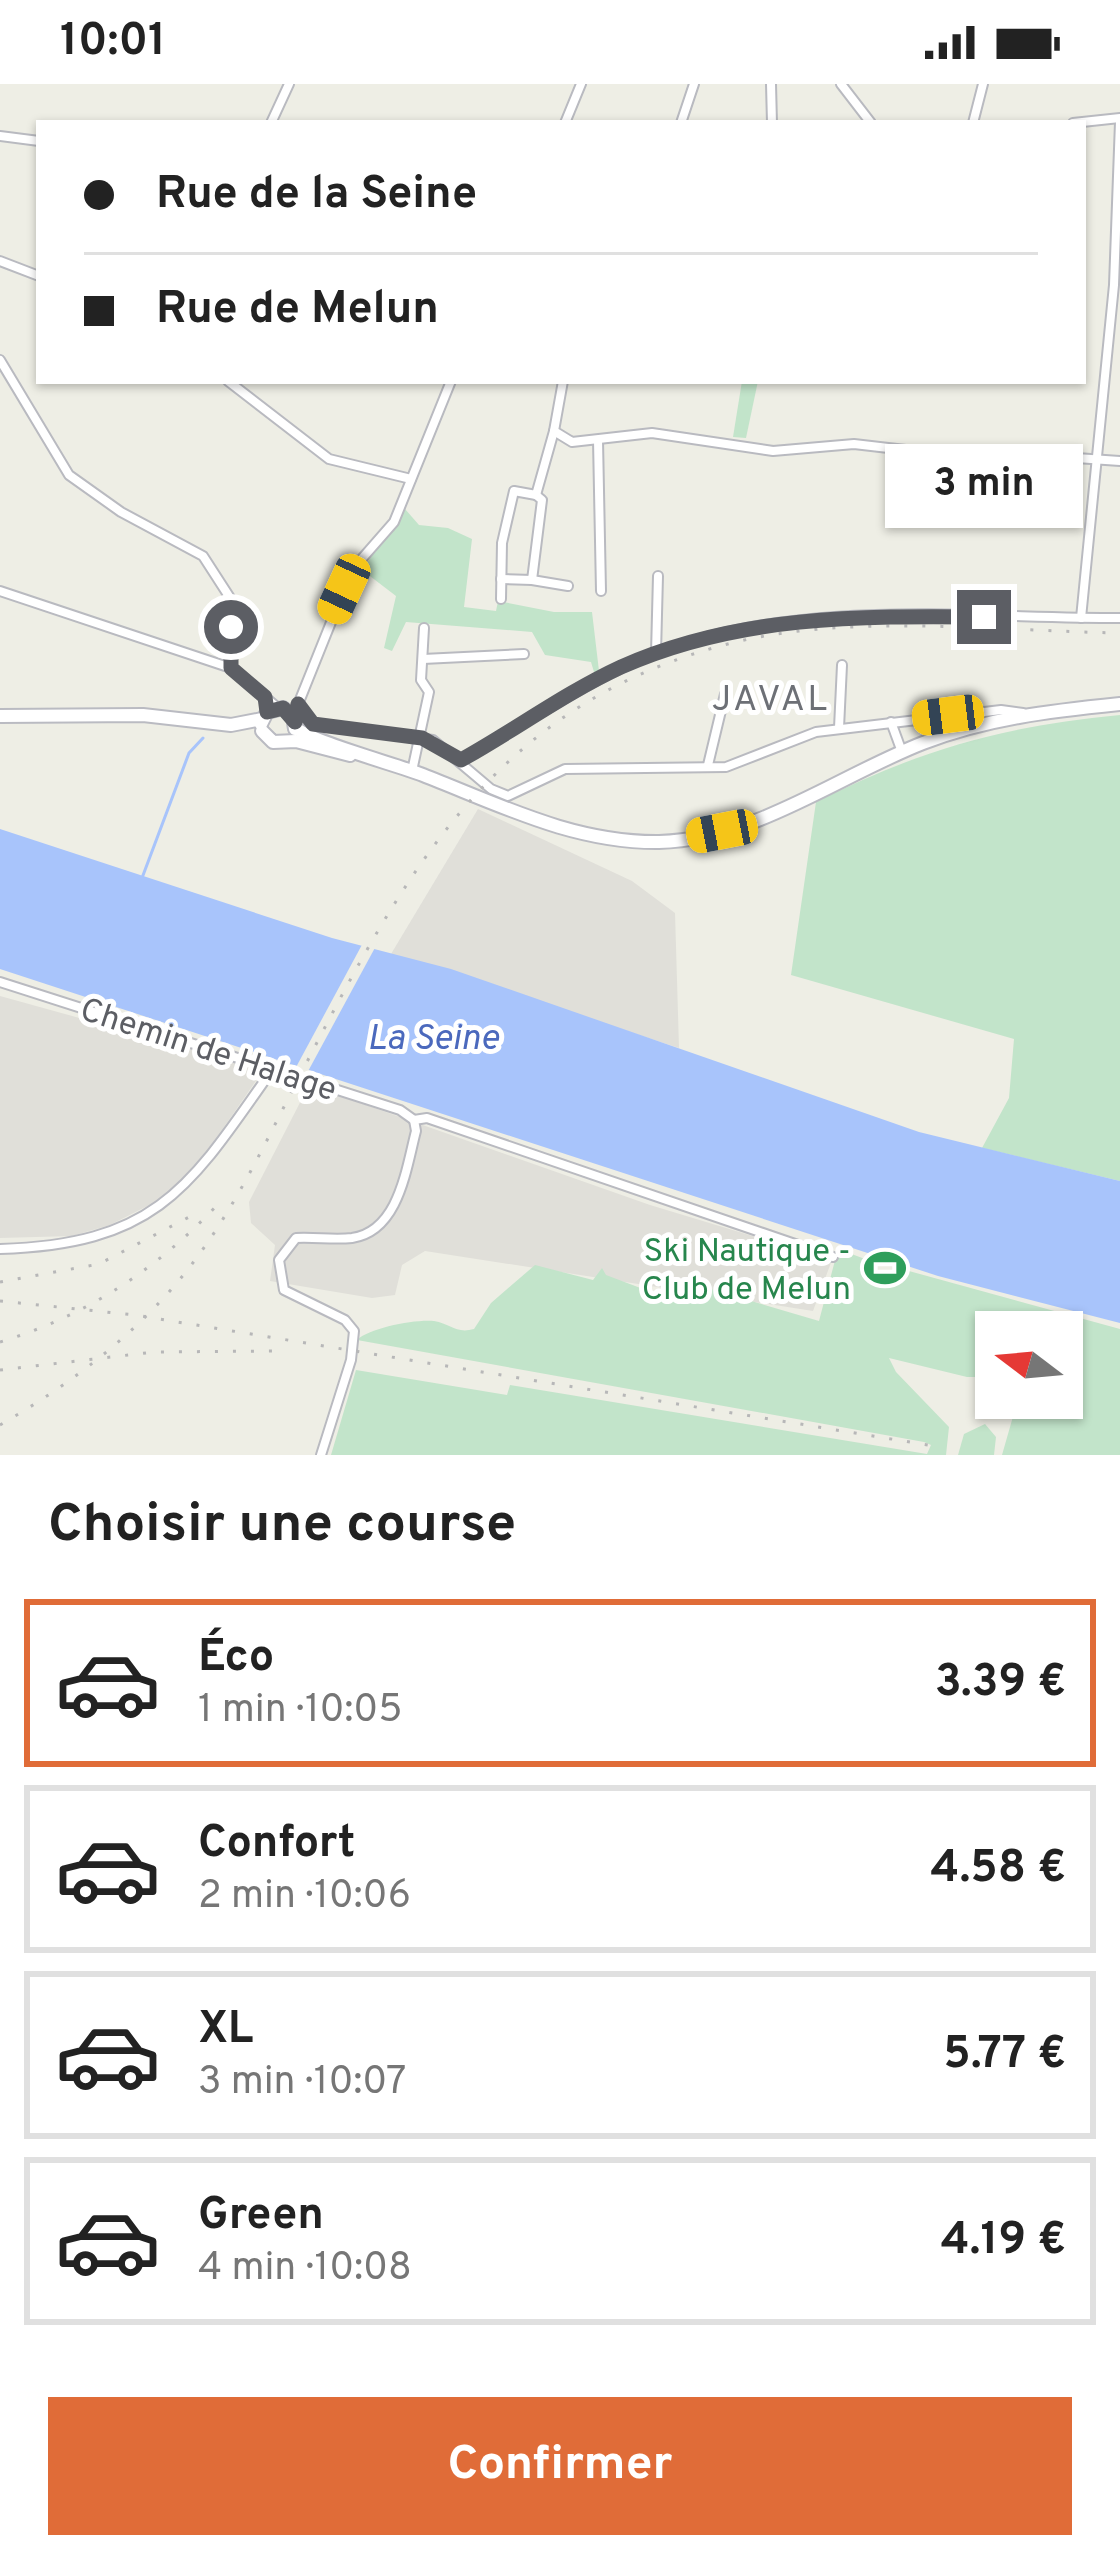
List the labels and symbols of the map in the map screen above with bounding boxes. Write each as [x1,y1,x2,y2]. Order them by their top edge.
callout: 3 min [885,443,1083,527]
car [312,549,376,629]
route end [957,590,1011,644]
route start [204,600,258,654]
district label: JAVAL [712,678,830,724]
car [910,693,986,737]
car [683,806,761,856]
street label: Chemin de Halage [74,991,341,1113]
water label: La Seine [367,1017,499,1063]
place label: Ski Nautique - Club de Melun [642,1232,851,1312]
sports icon: Ski Nautique - Club de Melun [862,1245,908,1291]
north arrow [975,1311,1083,1419]

